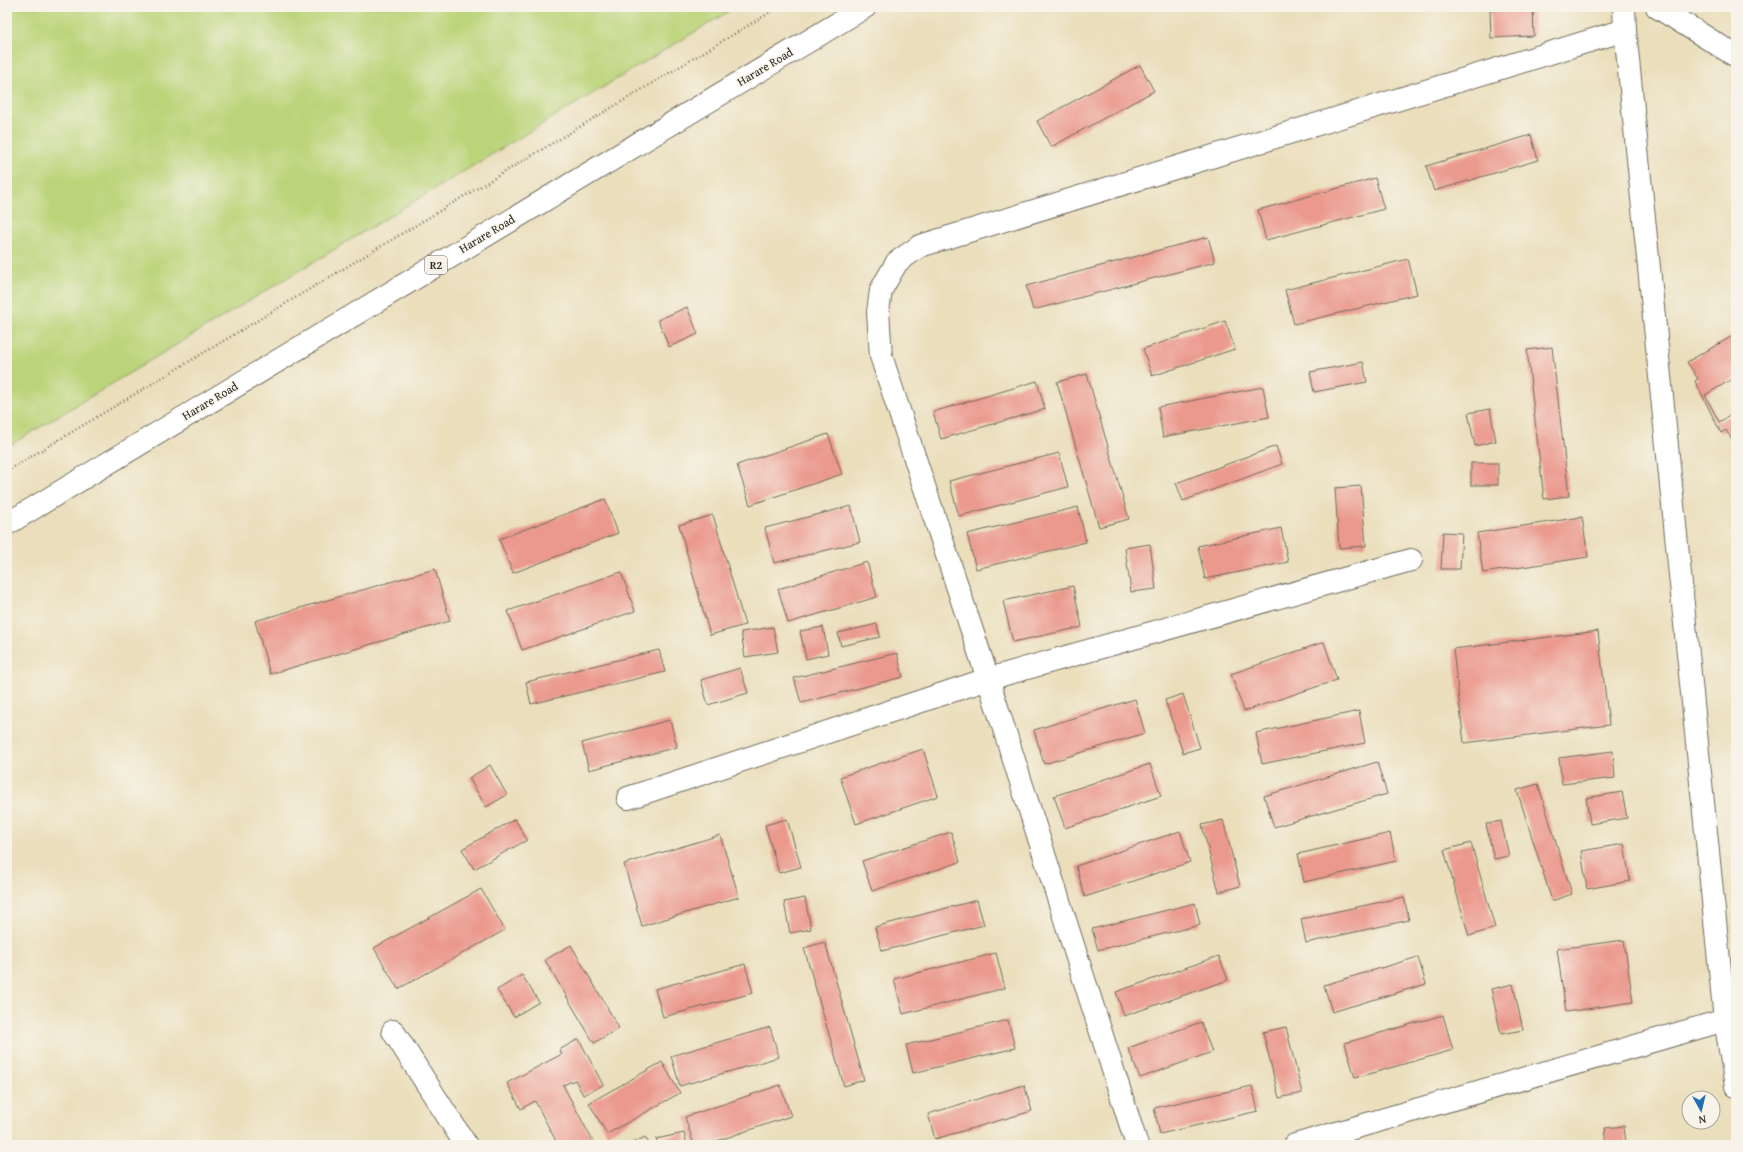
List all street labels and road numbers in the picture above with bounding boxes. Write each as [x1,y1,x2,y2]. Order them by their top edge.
street label: Harare Road [734,43,796,90]
street label: Harare Road [456,210,518,257]
road number: R2 [425,256,447,274]
street label: Harare Road [179,377,241,424]

